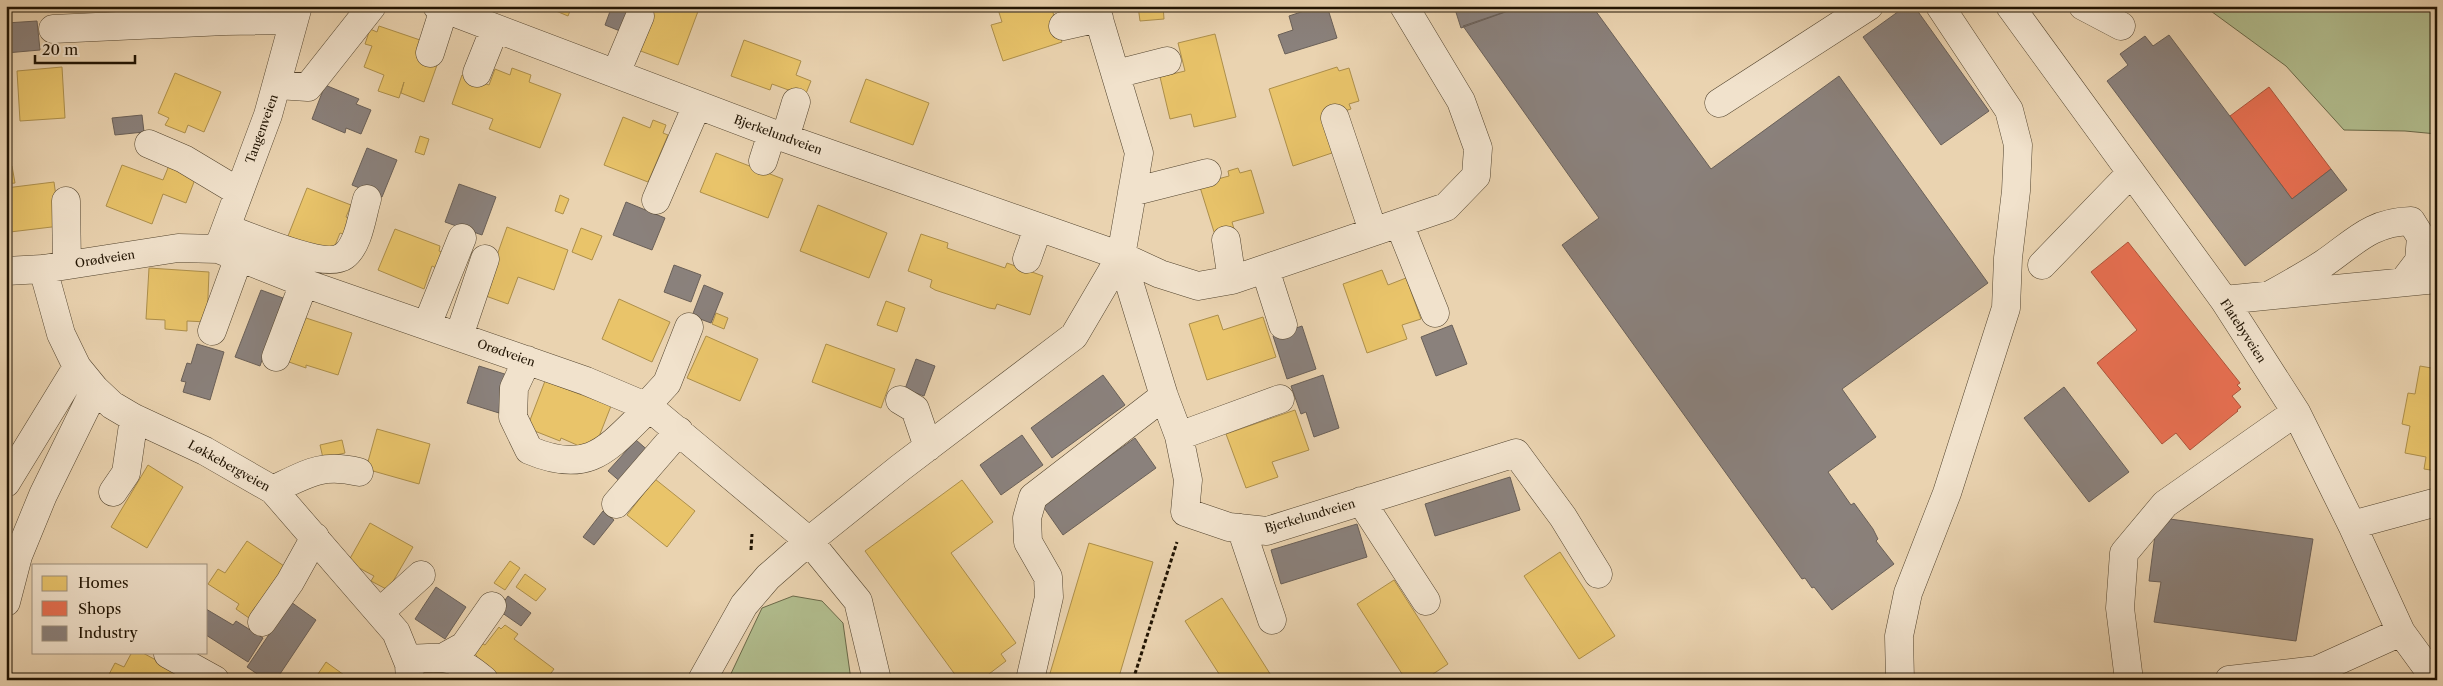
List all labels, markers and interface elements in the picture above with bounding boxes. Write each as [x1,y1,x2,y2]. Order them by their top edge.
scale bar [35,32,135,64]
text: 20 m [42,40,78,59]
street label: Tangenveien [242,92,281,166]
street label: Bjerkelundveien [732,112,825,158]
street label: Orødveien [74,246,136,271]
street label: Flatebyveien [2217,296,2270,366]
street label: Orødveien [475,336,538,370]
street label: Løkkebergveien [186,437,273,495]
street label: Bjerkelundveien [1263,495,1357,536]
legend [32,564,208,654]
text: Homes [78,573,129,592]
text: Shops [78,599,121,618]
text: Industry [78,623,138,642]

